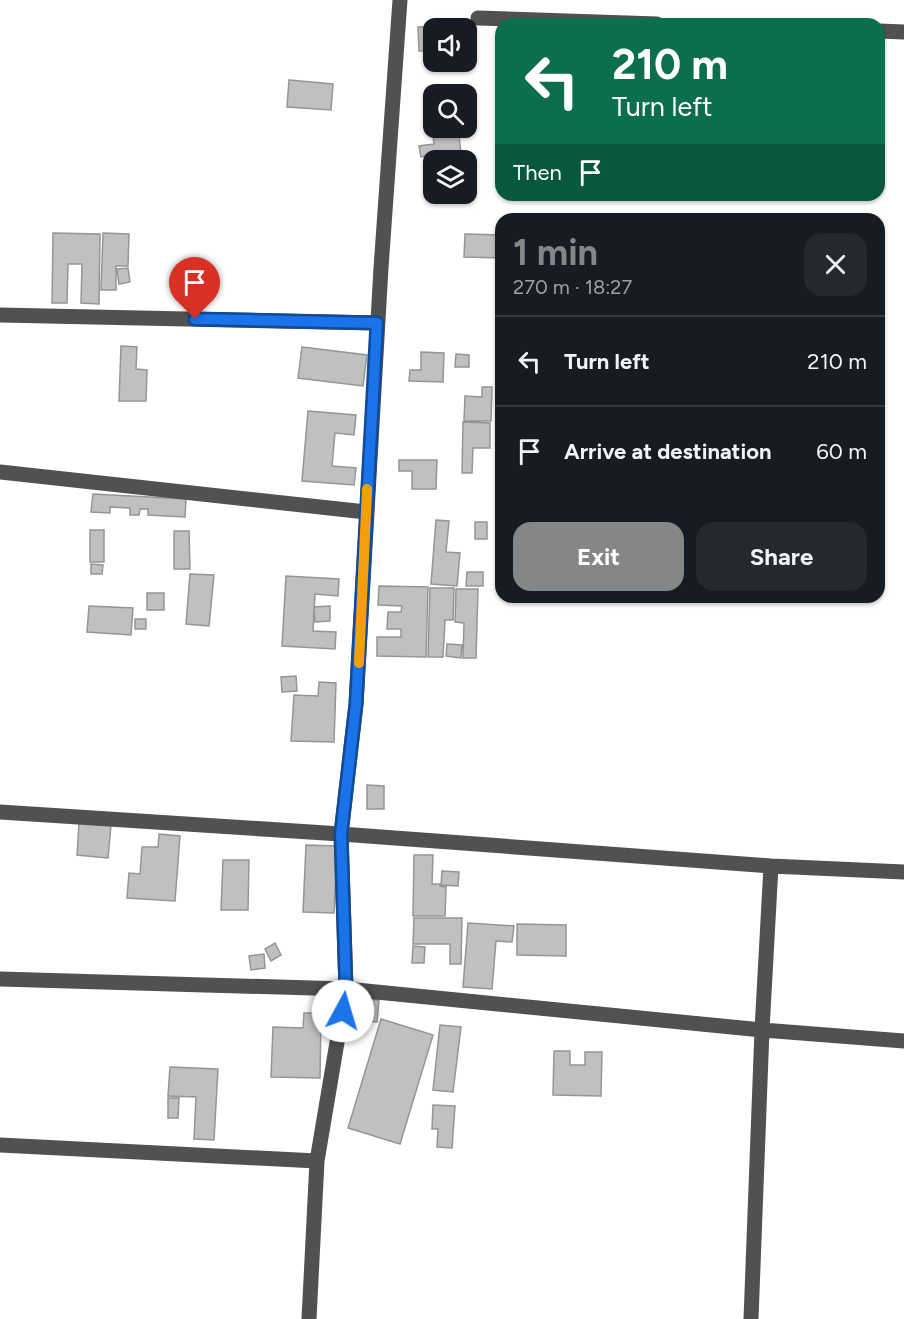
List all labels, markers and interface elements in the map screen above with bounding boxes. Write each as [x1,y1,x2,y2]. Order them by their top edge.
map controls [423,18,477,204]
button: sound [423,18,477,72]
text: 210 m [612,39,728,90]
icon: left [513,42,591,120]
button: search [423,84,477,138]
text: Turn left [612,90,712,123]
button: layers [423,150,477,204]
icon: arrive [574,156,607,189]
text: Then [513,159,562,186]
text: 1 min [513,231,598,274]
button: close [804,233,867,296]
pin [169,257,220,319]
icon: arrive [178,266,211,299]
text: 270 m · 18:27 [513,275,632,299]
icon: left [513,345,546,378]
text: Turn left [564,348,650,375]
text: 210 m [807,348,867,375]
icon: arrive [513,435,546,468]
text: Arrive at destination [564,438,772,465]
text: 60 m [816,438,867,465]
button: Exit [513,522,684,591]
button: Share [696,522,867,591]
position arrow [311,979,375,1043]

